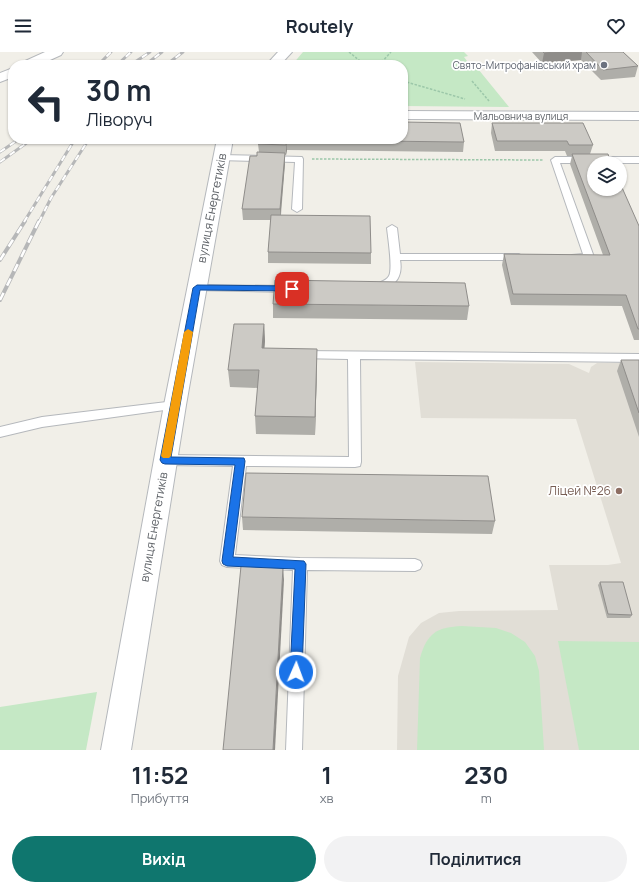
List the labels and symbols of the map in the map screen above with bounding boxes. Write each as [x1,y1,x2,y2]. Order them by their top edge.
place label: Свято-Митрофанівський храм [453,58,596,72]
marker: Свято-Митрофанівський храм [599,60,609,70]
street label: Мальовнича вулиця [474,109,568,123]
street label: вулиця Енергетиків [193,151,231,264]
pin [275,272,309,306]
street label: вулиця Енергетиків [135,470,172,583]
place label: Ліцей №26 [549,482,611,499]
marker: Ліцей №26 [614,486,624,496]
position arrow [275,651,317,693]

